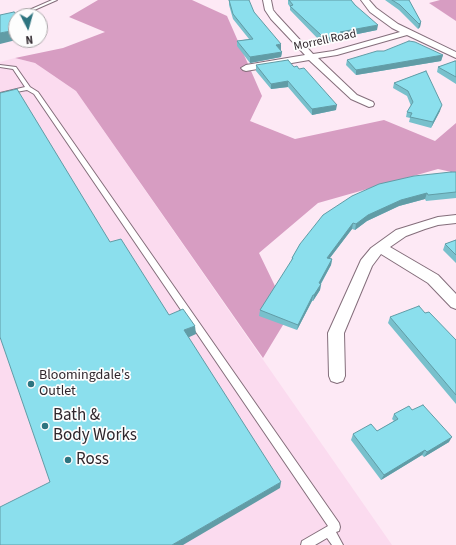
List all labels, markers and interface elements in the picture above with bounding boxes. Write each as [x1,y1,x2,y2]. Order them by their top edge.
north arrow [8,8,48,48]
street label: Morrell Road [292,27,358,55]
text: N [25,32,34,47]
place label: Bloomingdale's Outlet [39,368,130,400]
marker: Bloomingdale's Outlet [26,379,36,389]
place label: Bath & Body Works [53,406,137,446]
marker: Bath & Body Works [40,421,50,431]
place label: Ross [76,450,109,470]
marker: Ross [63,455,73,465]

